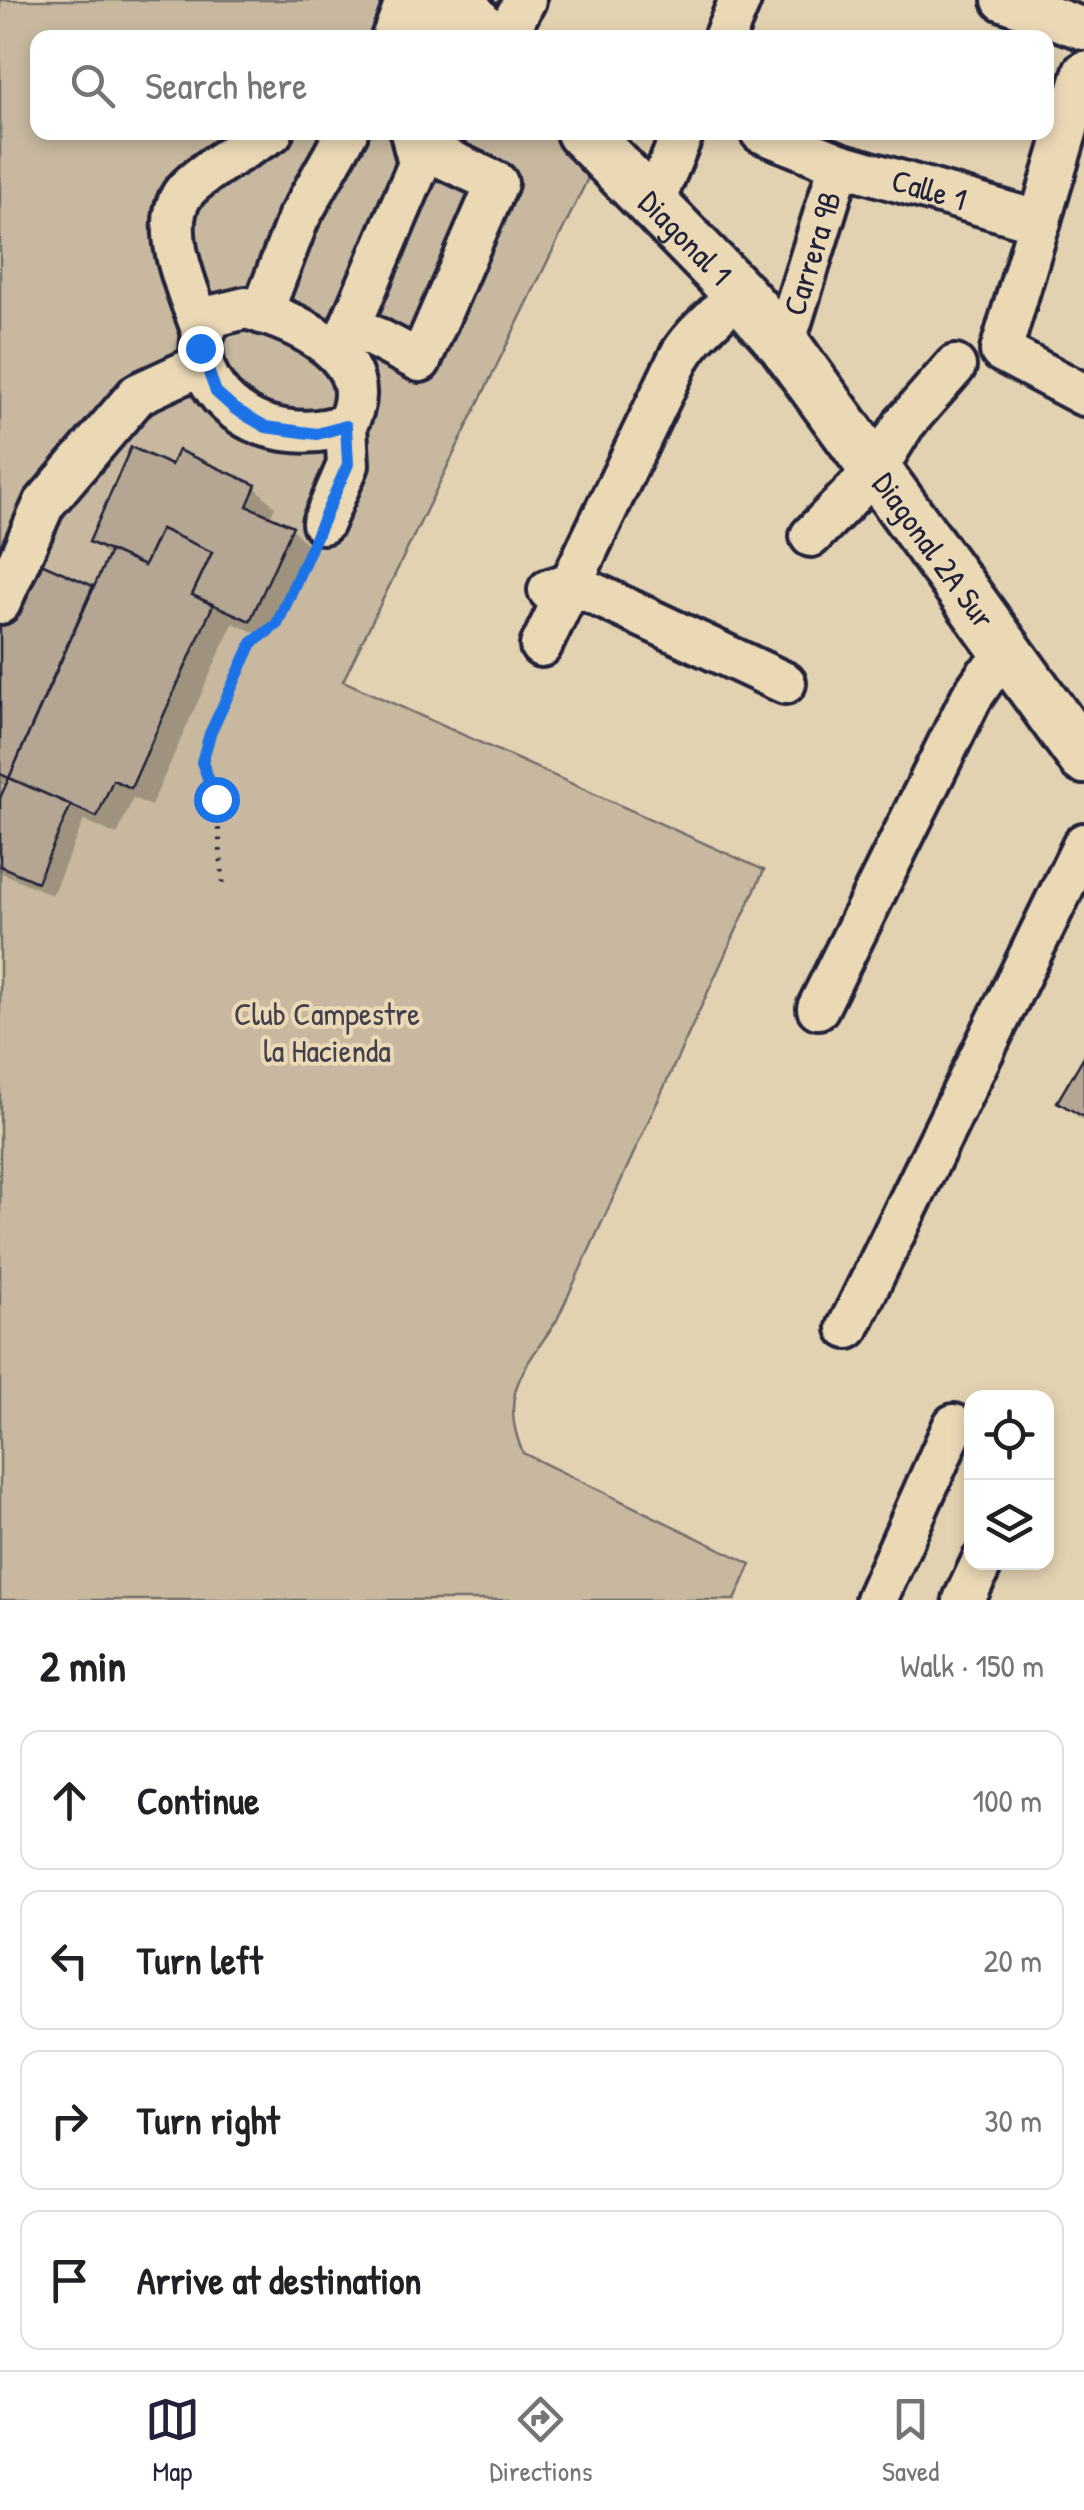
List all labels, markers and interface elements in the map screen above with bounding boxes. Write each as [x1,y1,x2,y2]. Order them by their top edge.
search box [30,30,1054,140]
icon: search [65,58,120,113]
text: Search here [145,59,307,111]
street label: Calle 1 [887,158,972,221]
street label: Diagonal 1 [630,181,742,294]
street label: Carrera 9B [772,186,851,321]
route end [178,326,224,372]
street label: Diagonal 2A Sur [863,464,1005,637]
route start [194,777,240,823]
park label: Club Campestre la Hacienda [234,992,420,1072]
map controls [964,1390,1054,1570]
button: locate [964,1390,1054,1480]
button: layers [964,1480,1054,1570]
text: 2 min [40,1637,126,1694]
text: Walk · 150 m [900,1644,1044,1687]
icon: ahead [42,1773,97,1828]
text: Continue [137,1774,259,1826]
text: 100 m [973,1779,1042,1822]
icon: left [42,1933,97,1988]
text: Turn left [137,1934,262,1986]
text: 20 m [984,1939,1042,1982]
icon: right [42,2093,97,2148]
text: Turn right [137,2094,280,2146]
text: 30 m [984,2099,1042,2142]
icon: arrive [42,2253,97,2308]
text: Arrive at destination [137,2254,421,2306]
tab: Map [145,2392,200,2490]
tab: Directions [489,2392,592,2490]
tab: Saved [882,2392,939,2490]

